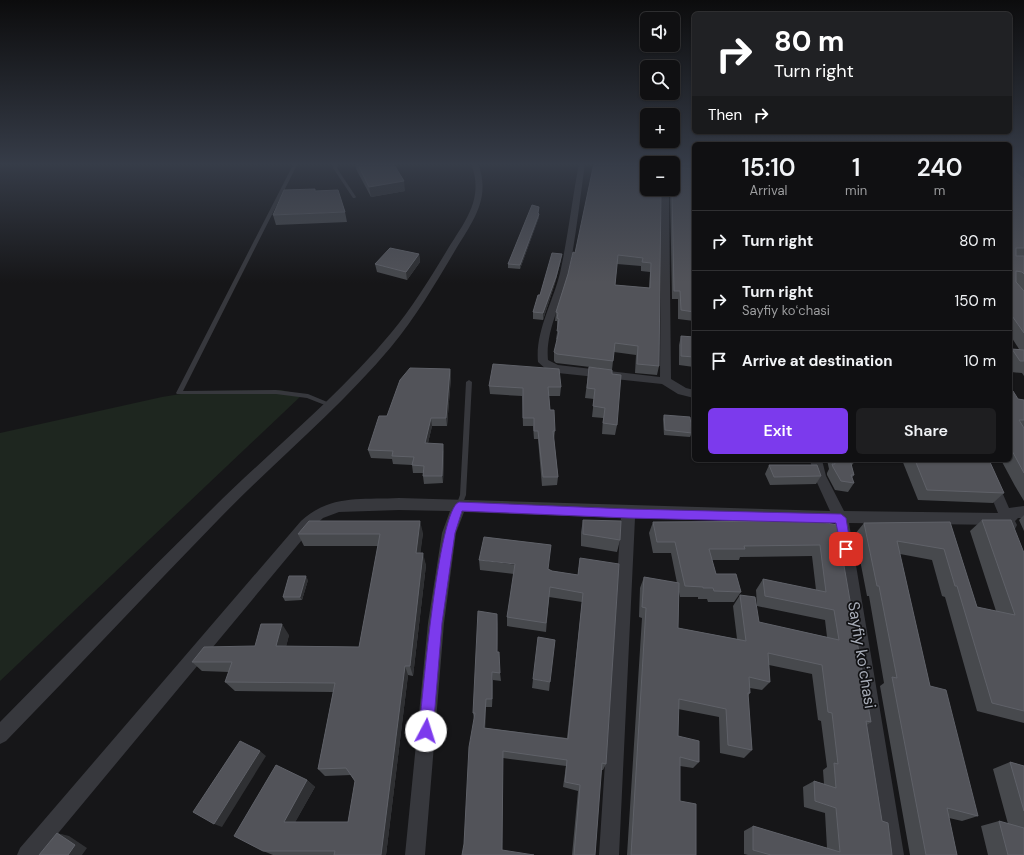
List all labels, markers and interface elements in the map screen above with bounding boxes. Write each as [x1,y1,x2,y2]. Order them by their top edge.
map controls [640,12,680,196]
button: sound [640,12,680,52]
text: 80 m [774,23,844,60]
icon: right [708,28,760,80]
text: Turn right [774,59,854,83]
button: search [640,60,680,100]
icon: right [750,104,772,126]
text: Then [708,105,742,125]
button: + [640,108,680,148]
text: 15:10 [742,152,796,183]
text: 1 [852,152,860,183]
text: 240 [917,152,962,183]
button: − [640,156,680,196]
text: Arrival [750,182,787,199]
text: min [845,182,867,199]
text: m [934,182,945,199]
icon: right [708,230,730,252]
text: Turn right [742,231,813,251]
text: 80 m [959,231,996,251]
text: Turn right [742,282,813,302]
icon: right [708,290,730,312]
text: 150 m [955,291,996,311]
text: Sayfiy koʻchasi [742,302,830,319]
icon: arrive [708,350,730,372]
text: Arrive at destination [742,351,893,371]
text: 10 m [964,351,996,371]
button: Exit [708,408,848,454]
button: Share [856,408,996,454]
pin [829,532,863,566]
icon: arrive [835,538,857,560]
street label: Sayfiy koʻchasi [843,600,881,710]
position arrow [405,710,447,752]

